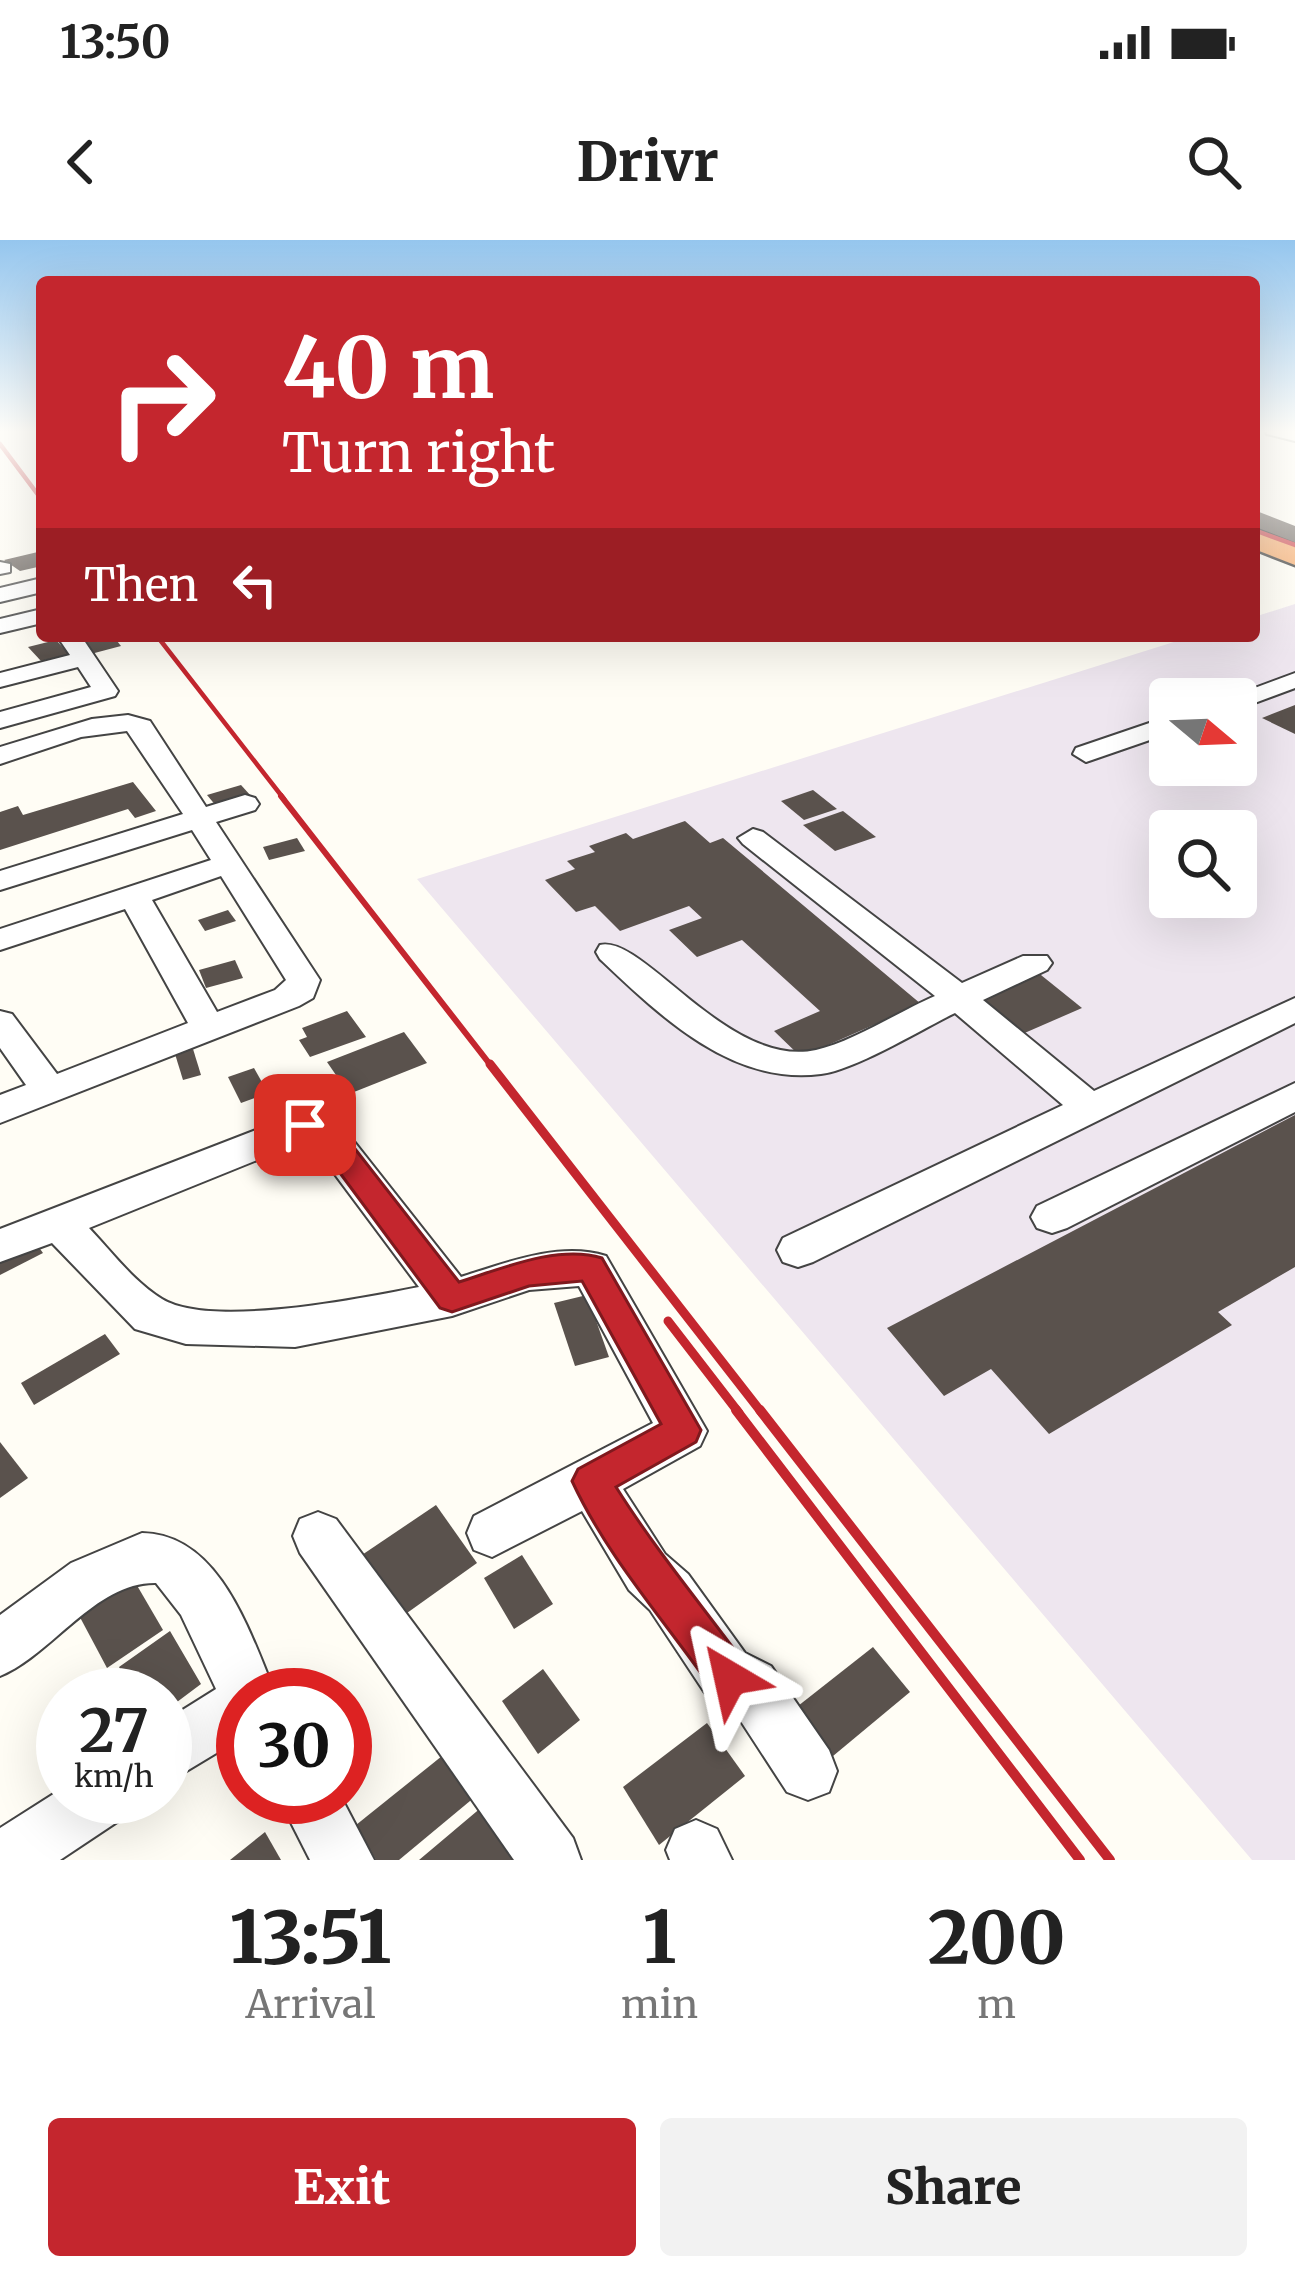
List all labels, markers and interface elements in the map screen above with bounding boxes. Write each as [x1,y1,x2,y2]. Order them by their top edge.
text: 13:50 [60,14,171,70]
text: Drivr [576,128,719,196]
icon: back [48,129,114,195]
icon: search [1181,129,1247,195]
text: 40 m [282,315,494,421]
icon: right [84,324,240,480]
text: Turn right [282,419,555,487]
icon: left [222,552,288,618]
text: Then [84,557,198,613]
north arrow [1149,678,1257,786]
map controls [1149,678,1257,918]
button: search [1149,810,1257,918]
pin [254,1074,356,1176]
icon: arrive [272,1092,338,1158]
position arrow [667,1615,793,1741]
speed limit sign: 30 [216,1668,372,1824]
text: 27 [79,1693,149,1768]
text: km/h [74,1757,154,1795]
text: 13:51 [230,1892,391,1983]
text: 1 [643,1892,676,1983]
text: 200 [928,1892,1065,1983]
text: Arrival [245,1980,376,2029]
text: min [621,1980,698,2029]
text: m [977,1980,1016,2029]
button: Exit [48,2118,636,2256]
button: Share [660,2118,1247,2256]

